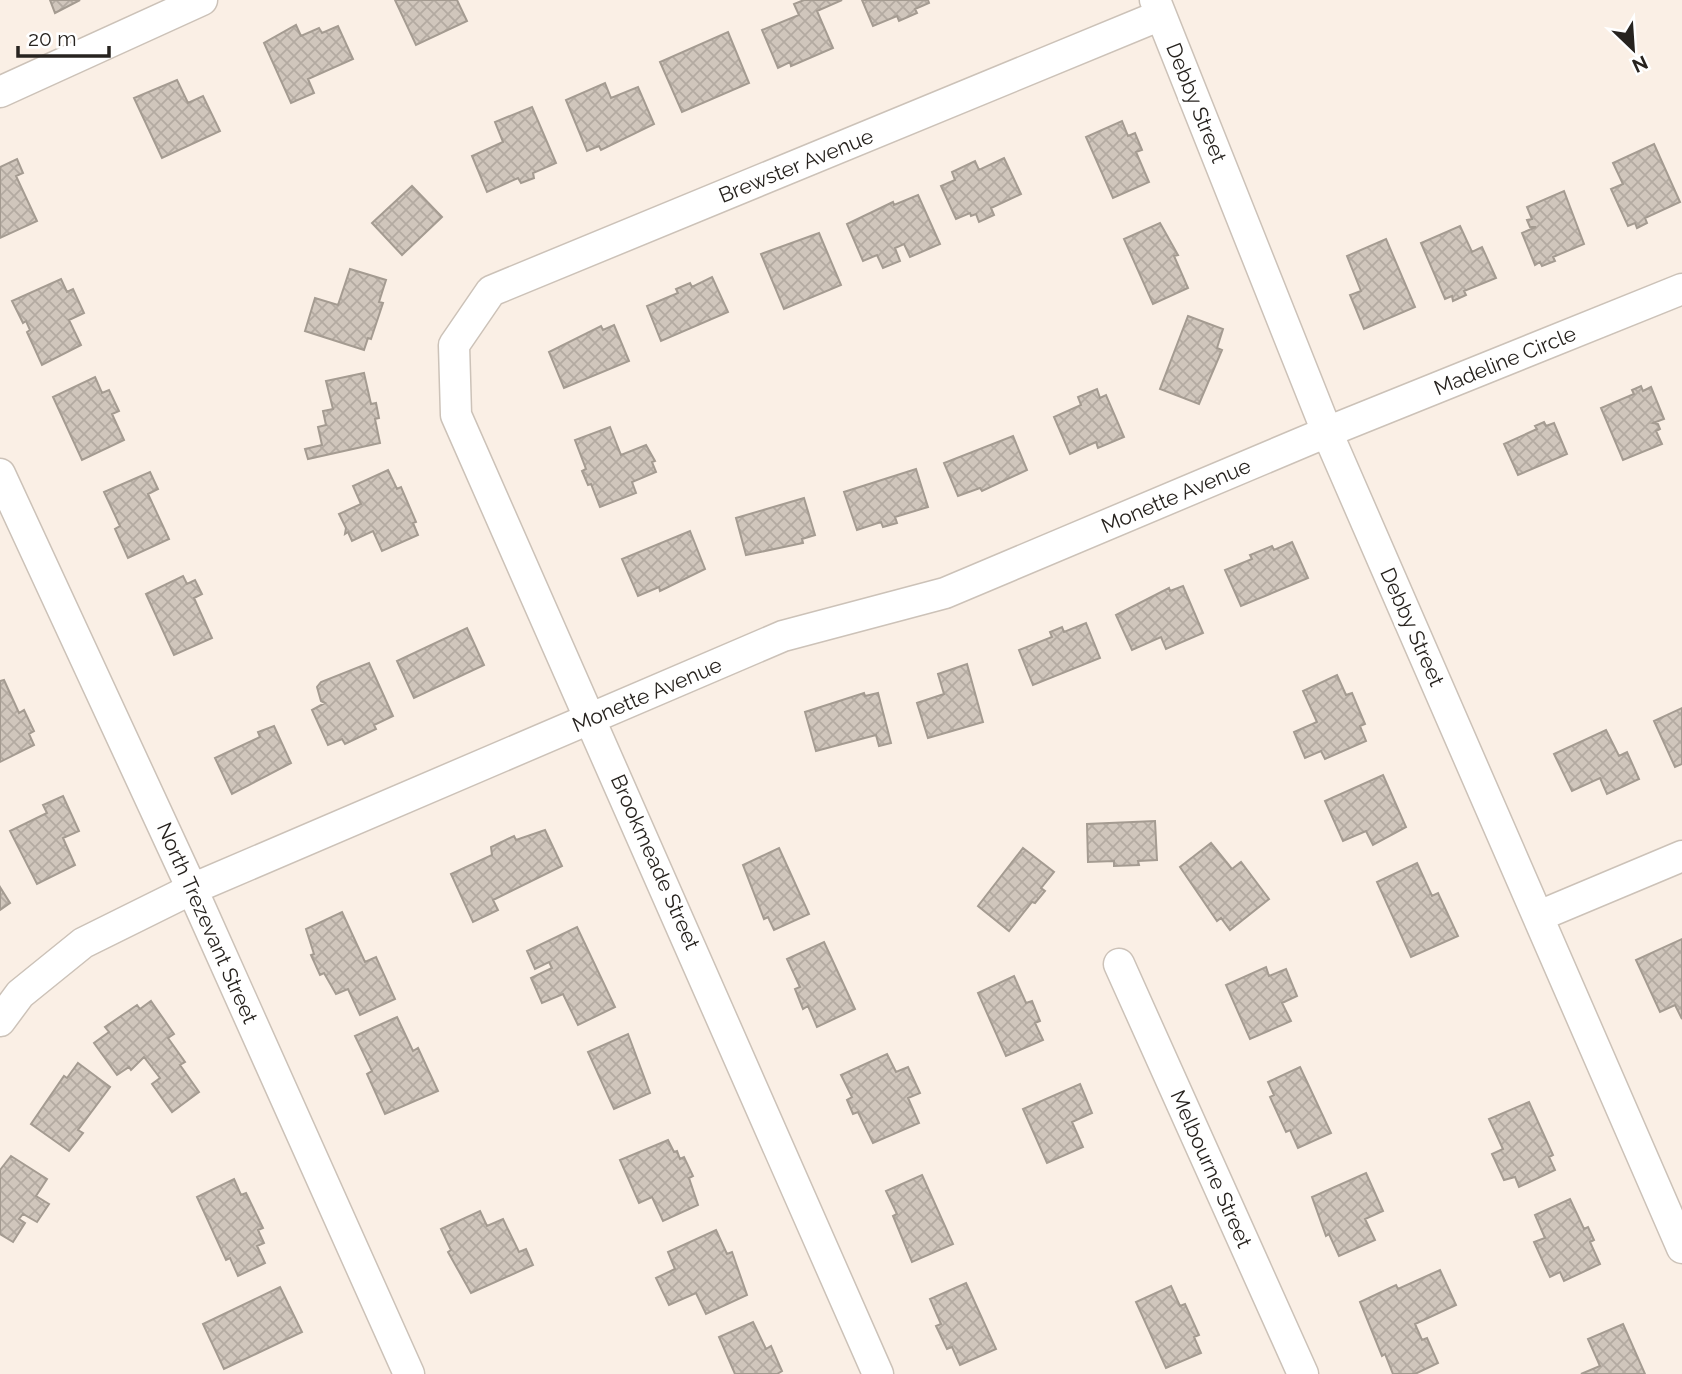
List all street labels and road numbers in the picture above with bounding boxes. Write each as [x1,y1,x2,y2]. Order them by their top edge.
street label: Debby Street [1161,39,1232,167]
street label: Brewster Avenue [715,123,877,208]
street label: Madeline Circle [1430,321,1579,400]
street label: Monette Avenue [1097,453,1254,538]
street label: Debby Street [1375,564,1450,690]
street label: Monette Avenue [568,652,725,737]
street label: Brookmeade Street [606,770,705,953]
street label: North Trezevant Street [152,818,263,1027]
street label: Melbourne Street [1166,1086,1257,1251]

